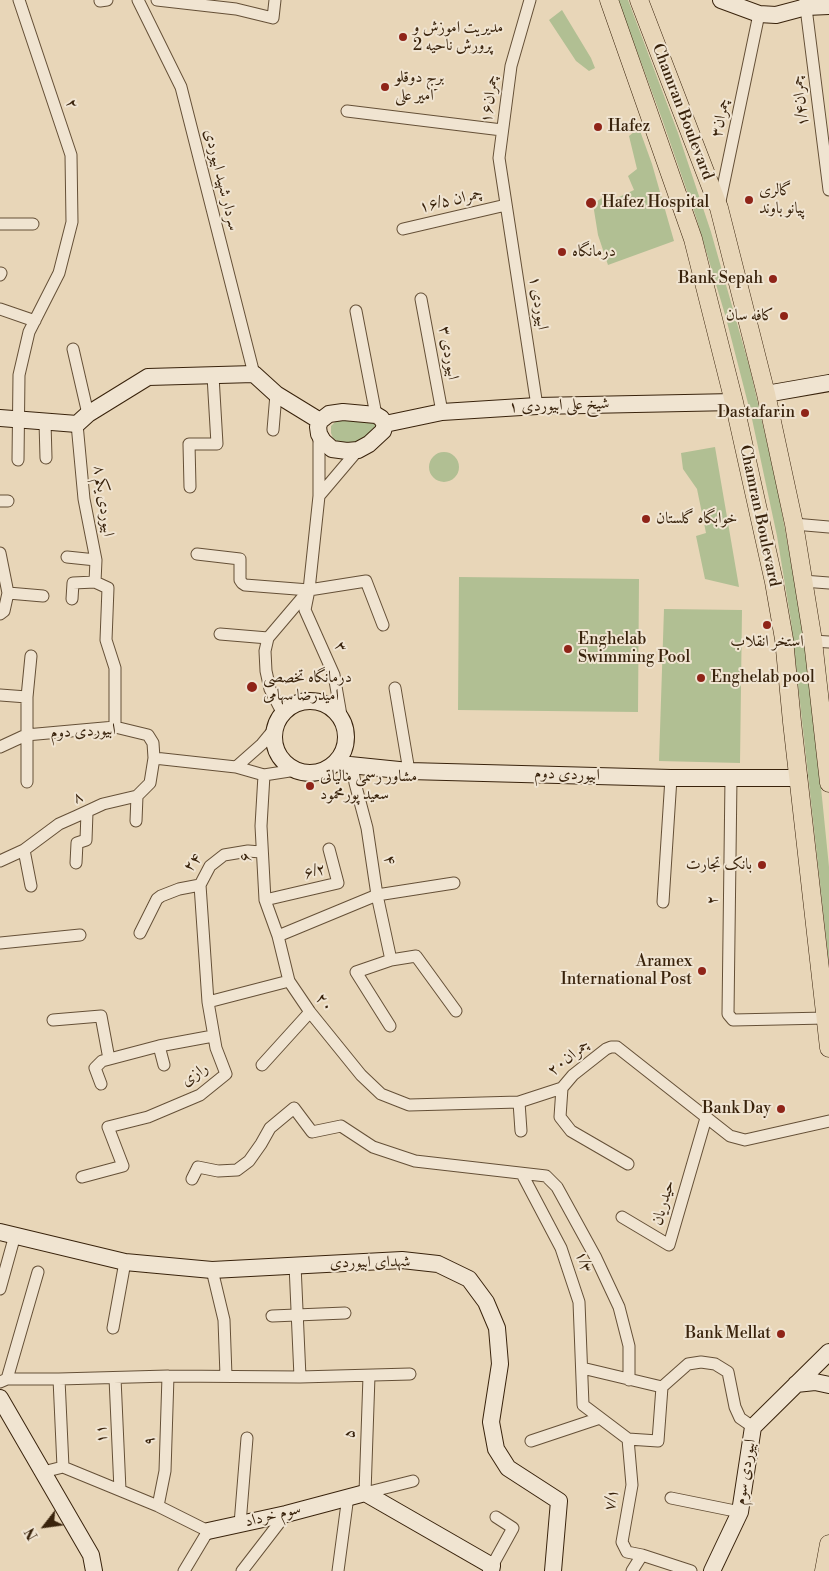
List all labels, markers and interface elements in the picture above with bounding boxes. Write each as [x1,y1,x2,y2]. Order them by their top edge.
place label: مدیریت اموزش و پرورش ناحیه 2 [413,18,503,56]
marker: مدیریت اموزش و پرورش ناحیه 2 [397,31,409,43]
street label: Chamran Boulevard [647,41,717,183]
place label: برج دوقلو امیر علی [395,68,444,106]
street label: چمران۱۶ [477,74,503,124]
street label: چمران۱/۴ [788,74,814,128]
marker: برج دوقلو امیر علی [379,81,391,93]
street label: ۲ [60,97,82,111]
street label: چمران۳ [708,97,734,139]
place label: Hafez [608,117,650,137]
marker: Hafez [592,121,604,133]
street label: سردار شهید ابیوردی [199,127,243,233]
place label: گالری پیانو باوند [759,181,805,219]
street label: ۱۶/۵ چمران [418,184,484,218]
place label: Hafez Hospital [602,193,709,213]
marker: گالری پیانو باوند [743,194,755,206]
marker: Hafez Hospital [584,196,598,210]
place label: درمانگاه [572,242,616,262]
marker: درمانگاه [556,246,568,258]
place label: Bank Sepah [678,269,763,289]
marker: Bank Sepah [767,273,779,285]
street label: ۱ ابیوردی [524,275,552,331]
place label: کافه سان [726,306,774,326]
marker: کافه سان [778,310,790,322]
street label: ۳ ابیوردی [434,325,462,381]
street label: شیخ علی ابیوردی ۱ [508,395,610,417]
place label: Dastafarin [717,403,795,423]
marker: Dastafarin [799,407,811,419]
street label: Chamran Boulevard [735,443,783,589]
street label: ۸ ابیوردی یکم [89,464,117,538]
place label: خوابگاه گلستان [656,509,737,529]
marker: خوابگاه گلستان [640,513,652,525]
marker: استخر انقلاب [761,619,773,631]
place label: Enghelab Swimming Pool [578,630,690,668]
place label: استخر انقلاب [730,632,804,652]
street label: ۳ [329,639,351,655]
marker: Enghelab Swimming Pool [562,643,574,655]
place label: درمانگاه تخصصی امیدرضا سهامی [263,668,352,706]
place label: Enghelab pool [711,668,815,688]
marker: Enghelab pool [695,672,707,684]
marker: درمانگاه تخصصی امیدرضا سهامی [245,680,259,694]
street label: ابیوردی دوم [50,721,116,743]
street label: ابیوردی دوم [534,764,600,786]
place label: مشاور رسمی مالیاتی سعید پورمحمود [320,767,417,805]
marker: مشاور رسمی مالیاتی سعید پورمحمود [304,780,316,792]
street label: ۸ [70,787,86,809]
street label: ۲۴ [180,850,206,876]
street label: ۶ [236,852,256,862]
street label: ۴ [379,854,399,866]
place label: بانک تجارت [686,855,752,875]
marker: بانک تجارت [756,859,768,871]
street label: ۶/۲ [302,860,328,884]
street label: ۲ [703,895,723,905]
place label: Aramex International Post [561,952,692,990]
marker: Aramex International Post [696,965,708,977]
street label: ۲۰ [311,990,337,1016]
street label: چمران۲۰ [544,1035,594,1081]
street label: رازی [178,1059,212,1091]
place label: Bank Day [702,1099,771,1119]
marker: Bank Day [775,1103,787,1115]
street label: حیدریان [648,1178,680,1228]
street label: ۱/۳ [571,1249,595,1275]
street label: شهدای ابیوردی [329,1253,411,1273]
place label: Bank Mellat [685,1324,771,1344]
marker: Bank Mellat [775,1328,787,1340]
street label: ۱۱ [92,1424,112,1444]
street label: ۵ [340,1429,360,1439]
street label: ۹ [140,1436,160,1446]
street label: ابیوردی سوم [731,1438,761,1506]
street label: ۷/۱ [601,1487,623,1513]
street label: سوم خرداد [243,1500,303,1532]
north arrow [20,1501,70,1551]
text: N [21,1524,43,1543]

